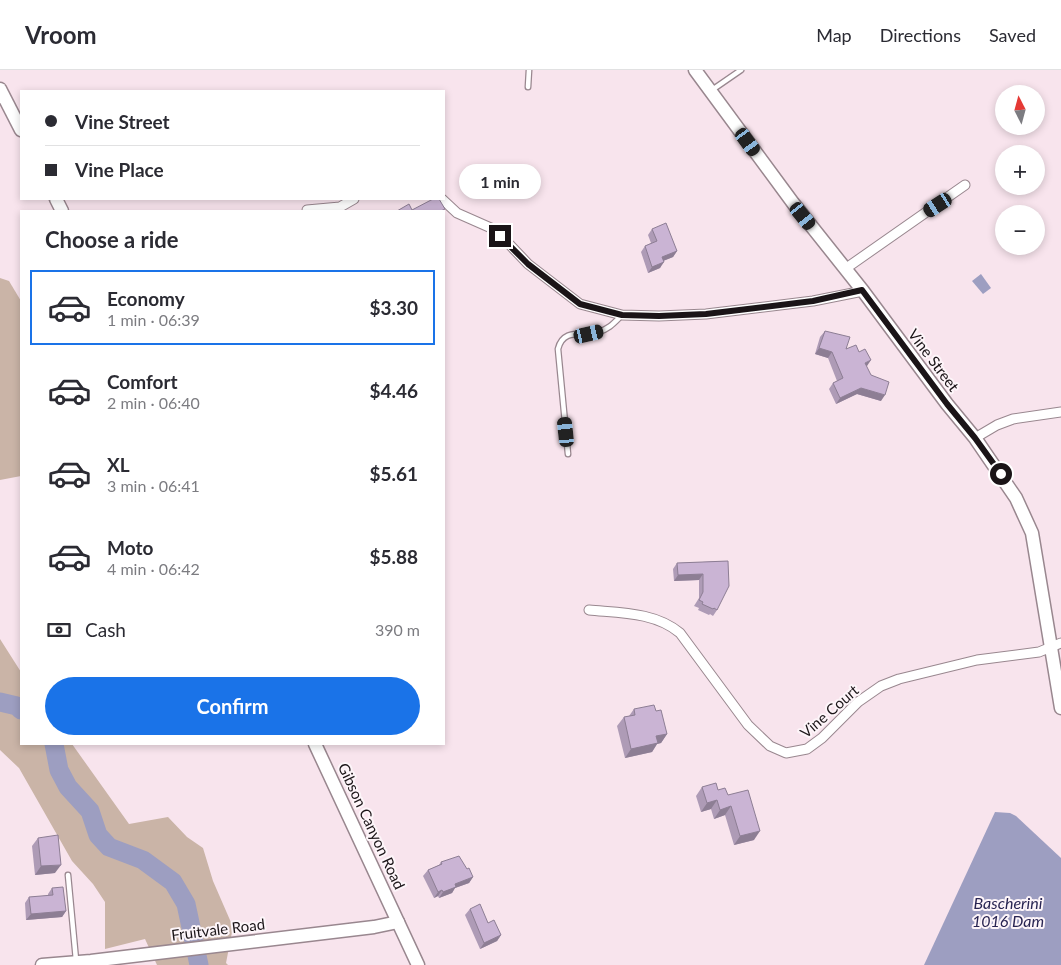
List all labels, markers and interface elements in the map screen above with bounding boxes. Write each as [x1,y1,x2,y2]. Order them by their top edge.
text: Vroom [25,20,97,49]
text: Map [816,24,852,46]
text: Directions [880,24,961,46]
text: Saved [989,24,1036,46]
north arrow [995,85,1045,135]
map controls [995,85,1045,255]
text: Vine Street [75,110,170,133]
car [733,125,762,159]
button: + [995,145,1045,195]
text: Vine Place [75,158,164,181]
callout: 1 min [459,164,541,198]
text: 1 min [480,172,520,191]
car [921,191,954,219]
car [787,200,818,232]
button: − [995,205,1045,255]
route end [489,225,511,247]
text: Choose a ride [45,226,179,253]
icon: car [47,285,92,330]
text: Economy [107,287,185,310]
text: $3.30 [369,296,418,319]
text: 1 min · 06:39 [107,310,200,329]
car [572,323,605,345]
street label: Vine Street [905,325,964,395]
icon: car [47,368,92,413]
text: Comfort [107,370,178,393]
text: $4.46 [369,379,418,402]
text: 2 min · 06:40 [107,393,200,412]
car [556,416,575,448]
icon: car [47,451,92,496]
text: XL [107,453,130,476]
text: $5.61 [369,462,418,485]
route start [990,463,1012,485]
text: 3 min · 06:41 [107,476,200,495]
icon: car [47,534,92,579]
text: Moto [107,536,153,559]
text: $5.88 [369,545,418,568]
text: 4 min · 06:42 [107,559,200,578]
icon: cash [45,616,73,644]
text: Cash [85,618,126,641]
text: 390 m [375,620,420,639]
button: Confirm [45,677,420,735]
street label: Vine Court [796,680,862,741]
street label: Gibson Canyon Road [335,760,409,892]
water label: Bascherini 1016 Dam [972,893,1044,930]
street label: Fruitvale Road [170,914,266,944]

